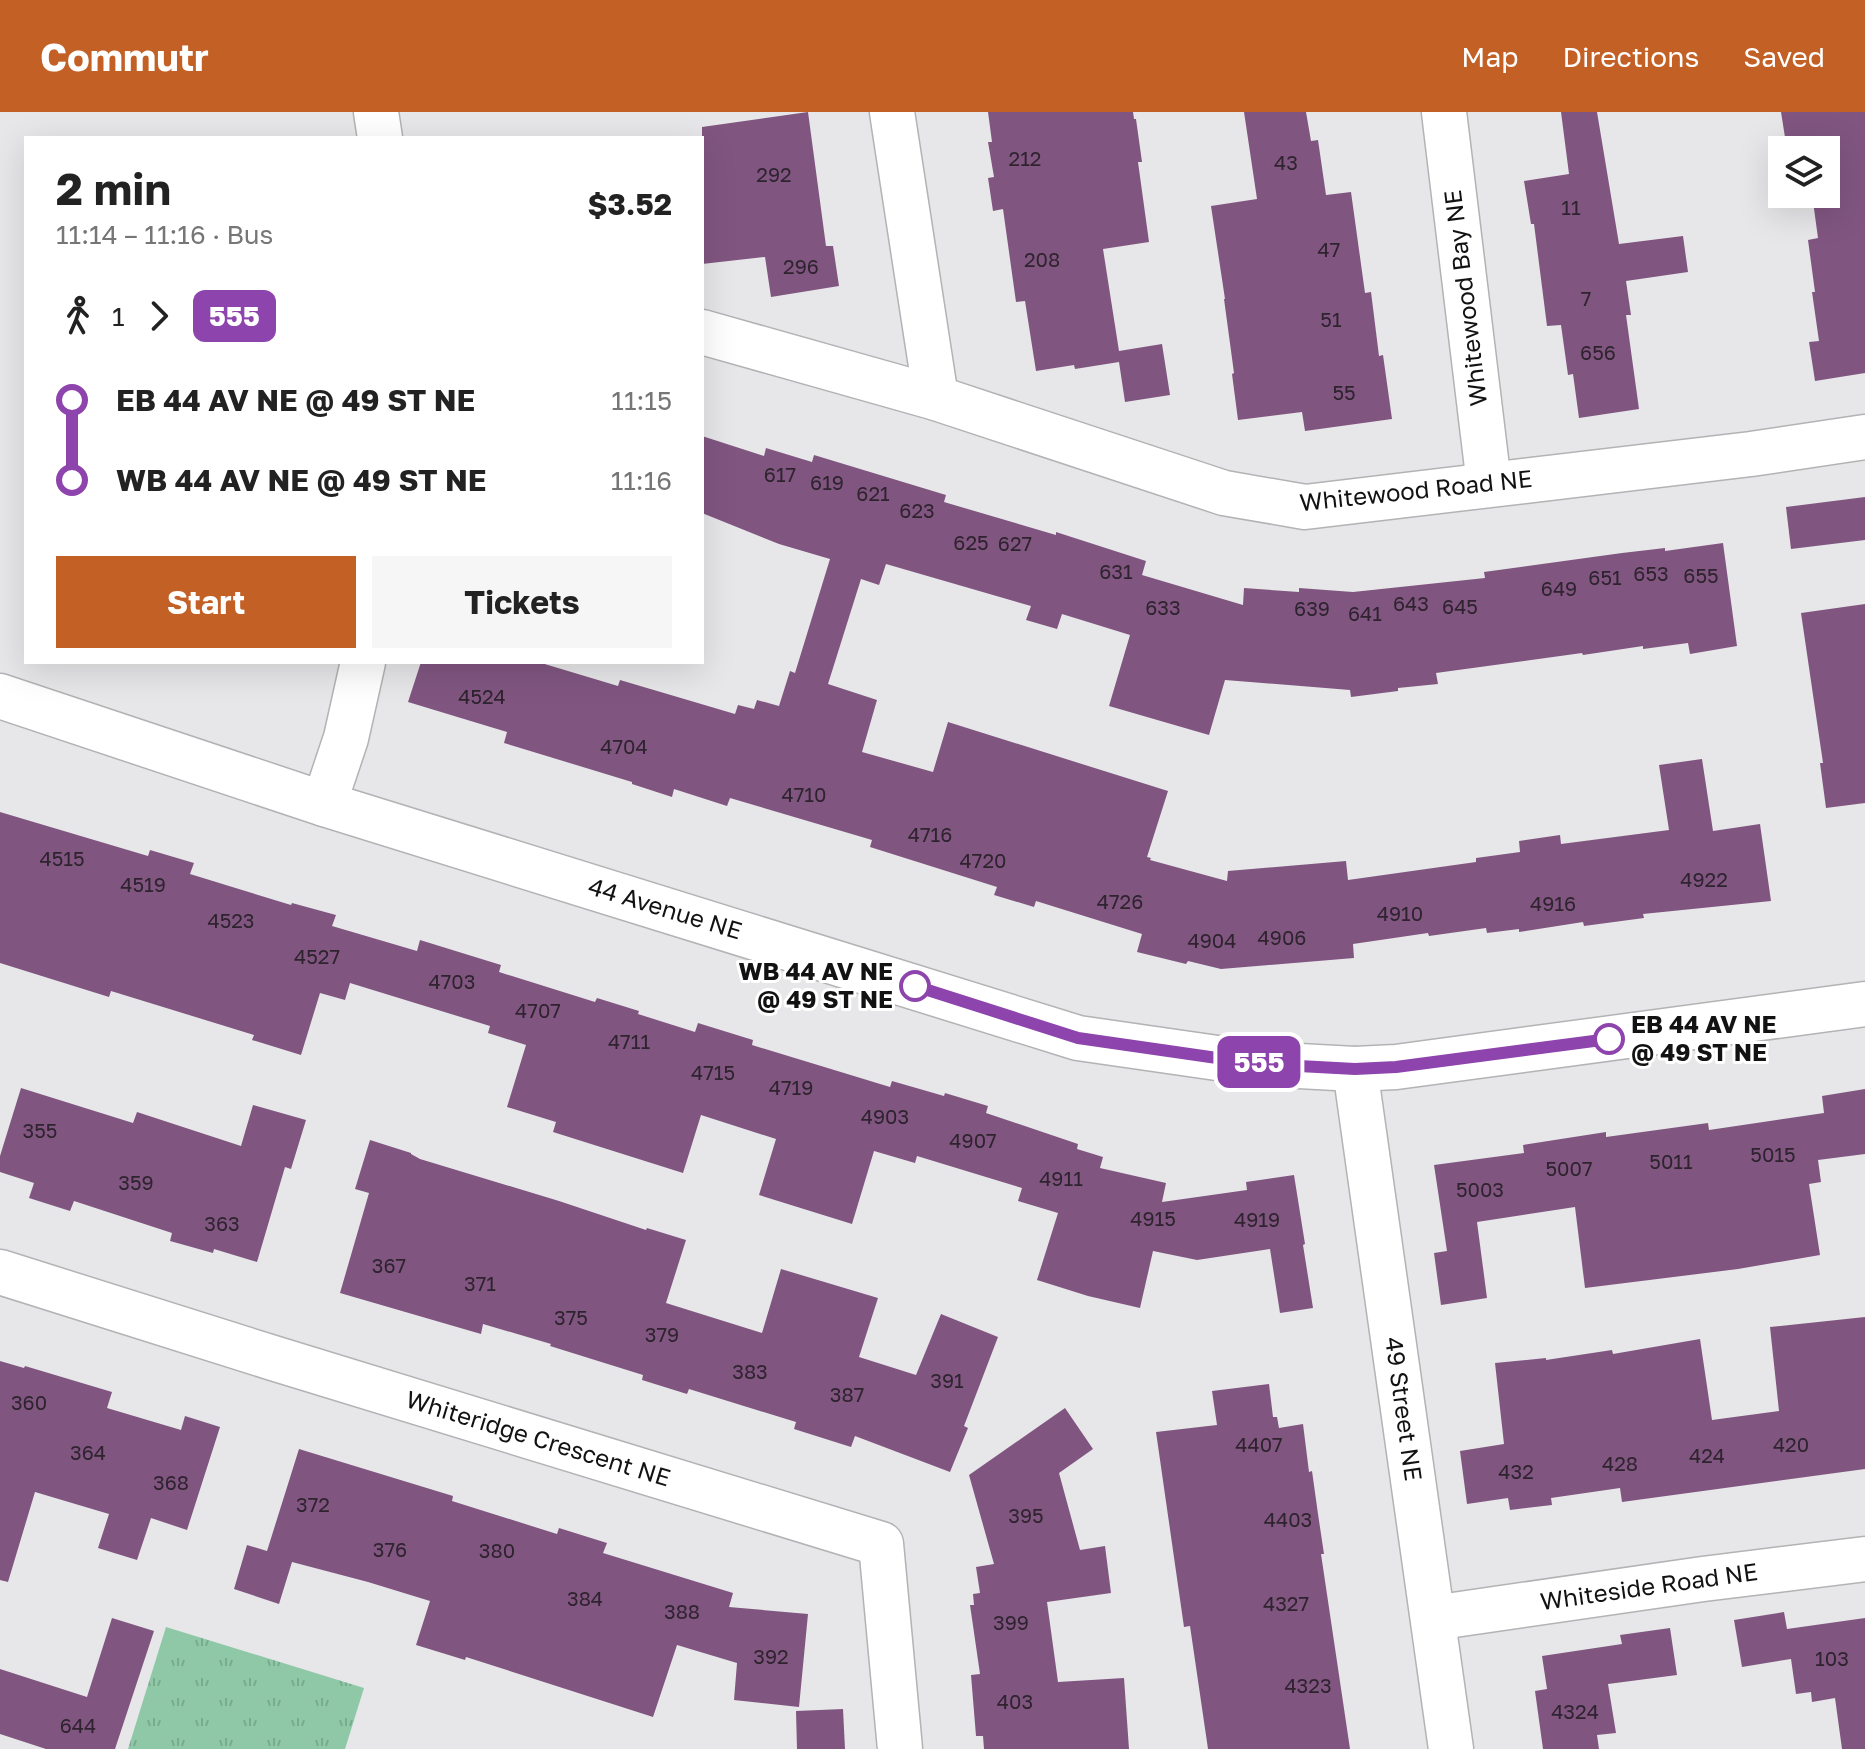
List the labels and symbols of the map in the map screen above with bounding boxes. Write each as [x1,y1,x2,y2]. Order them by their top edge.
house number: 212 [1009,146,1041,170]
house number: 43 [1274,150,1298,174]
house number: 292 [756,162,792,186]
street label: Whitewood Bay NE [1437,188,1492,408]
house number: 11 [1561,195,1581,219]
house number: 47 [1318,237,1340,261]
house number: 208 [1024,247,1060,271]
house number: 296 [783,254,819,278]
house number: 7 [1581,286,1591,310]
house number: 51 [1320,307,1342,331]
house number: 656 [1580,340,1616,364]
house number: 55 [1332,380,1356,404]
house number: 617 [764,462,796,486]
street label: Whitewood Road NE [1298,463,1534,516]
house number: 619 [810,470,844,494]
house number: 621 [856,481,890,505]
house number: 623 [899,498,935,522]
house number: 625 [953,530,989,554]
house number: 627 [998,531,1032,555]
house number: 631 [1099,559,1133,583]
house number: 653 [1633,561,1669,585]
house number: 655 [1683,563,1719,587]
house number: 651 [1588,565,1622,589]
house number: 649 [1541,576,1577,600]
house number: 643 [1393,591,1429,615]
house number: 645 [1442,594,1478,618]
house number: 633 [1145,595,1181,619]
house number: 639 [1294,596,1330,620]
house number: 641 [1348,601,1382,625]
house number: 4524 [458,684,506,708]
house number: 4704 [600,734,648,758]
house number: 4710 [782,782,826,806]
house number: 4716 [908,822,952,846]
house number: 4515 [39,846,85,870]
house number: 4720 [960,848,1006,872]
house number: 4922 [1680,867,1728,891]
street label: 44 Avenue NE [585,870,746,945]
house number: 4519 [120,872,166,896]
house number: 4726 [1097,889,1143,913]
house number: 4916 [1530,891,1576,915]
house number: 4910 [1377,901,1423,925]
house number: 4523 [207,908,255,932]
house number: 4906 [1258,925,1306,949]
house number: 4904 [1188,928,1236,952]
house number: 4527 [294,944,340,968]
place label: WB 44 AV NE @ 49 ST NE [739,956,893,1013]
house number: 4703 [429,969,475,993]
marker: WB 44 AV NE @ 49 ST NE [900,971,930,1001]
house number: 4707 [515,998,561,1022]
place label: EB 44 AV NE @ 49 ST NE [1631,1009,1776,1066]
marker: EB 44 AV NE @ 49 ST NE [1594,1024,1624,1054]
house number: 4711 [608,1029,650,1053]
line badge: 555 [1213,1036,1305,1088]
house number: 4715 [691,1060,735,1084]
house number: 4719 [769,1075,813,1099]
house number: 4903 [861,1104,909,1128]
house number: 355 [23,1118,57,1142]
house number: 4907 [949,1128,997,1152]
house number: 5015 [1750,1142,1796,1166]
house number: 5011 [1649,1149,1693,1173]
house number: 5007 [1546,1156,1593,1180]
house number: 4911 [1039,1166,1083,1190]
house number: 359 [118,1170,154,1194]
house number: 5003 [1456,1177,1504,1201]
house number: 4915 [1130,1206,1176,1230]
house number: 4919 [1234,1207,1280,1231]
house number: 363 [204,1211,240,1235]
house number: 367 [372,1253,406,1277]
house number: 371 [464,1271,496,1295]
house number: 375 [554,1305,588,1329]
house number: 379 [645,1322,679,1346]
street label: 49 Street NE [1380,1335,1429,1483]
house number: 383 [732,1359,768,1383]
house number: 391 [930,1368,964,1392]
house number: 387 [830,1382,864,1406]
street label: Whiteridge Crescent NE [403,1383,674,1492]
house number: 360 [11,1390,47,1414]
house number: 4407 [1235,1432,1283,1456]
house number: 420 [1773,1432,1809,1456]
house number: 364 [70,1440,106,1464]
house number: 424 [1689,1443,1725,1467]
house number: 428 [1602,1451,1638,1475]
house number: 432 [1498,1459,1534,1483]
house number: 368 [153,1470,189,1494]
house number: 372 [296,1492,330,1516]
house number: 395 [1008,1503,1044,1527]
house number: 4403 [1264,1507,1312,1531]
house number: 376 [373,1537,407,1561]
house number: 380 [479,1538,515,1562]
street label: Whiteside Road NE [1538,1556,1759,1615]
house number: 384 [567,1586,603,1610]
house number: 4327 [1263,1591,1309,1615]
house number: 388 [664,1599,700,1623]
house number: 399 [993,1610,1029,1634]
house number: 392 [753,1644,789,1668]
house number: 103 [1815,1646,1849,1670]
house number: 4323 [1284,1673,1332,1697]
house number: 403 [997,1689,1033,1713]
house number: 4324 [1551,1699,1599,1723]
house number: 644 [60,1713,96,1737]

